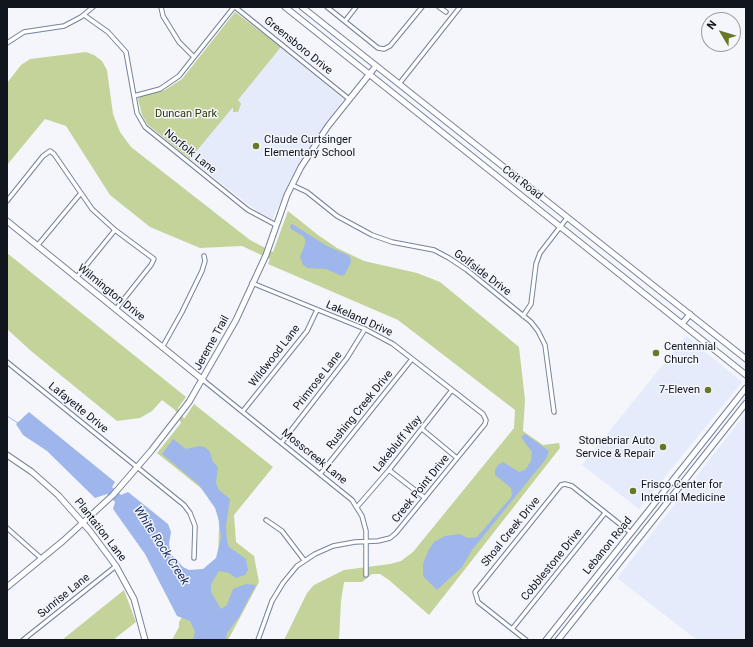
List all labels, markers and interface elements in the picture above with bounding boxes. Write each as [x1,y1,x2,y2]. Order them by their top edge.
north arrow [701,12,741,52]
street label: Greensboro Drive [261,14,335,78]
text: N [704,18,719,32]
park label: Duncan Park [155,107,217,121]
street label: Norfolk Lane [161,127,219,177]
place label: Claude Curtsinger Elementary School [264,133,355,159]
marker: Claude Curtsinger Elementary School [251,141,261,151]
street label: Coit Road [499,163,545,203]
street label: Golfside Drive [451,247,513,299]
street label: Wilmington Drive [75,262,147,324]
street label: Lakeland Drive [324,298,394,340]
street label: Jereme Trail [192,313,232,373]
street label: Wildwood Lane [247,322,303,390]
place label: Centennial Church [664,340,716,366]
marker: Centennial Church [651,348,661,358]
street label: Primrose Lane [291,349,345,413]
street label: Rushing Creek Drive [324,368,396,452]
street label: Lafayette Drive [45,380,111,436]
place label: 7-Eleven [659,383,700,397]
marker: 7-Eleven [703,385,713,395]
street label: Lakebluff Way [371,413,425,475]
street label: Mosscreek Lane [279,427,349,487]
place label: Stonebriar Auto Service & Repair [576,434,655,460]
marker: Stonebriar Auto Service & Repair [658,442,668,452]
street label: Creek Point Drive [390,452,452,526]
place label: Frisco Center for Internal Medicine [641,478,725,504]
marker: Frisco Center for Internal Medicine [628,486,638,496]
street label: Shoal Creek Drive [479,495,543,569]
street label: Plantation Lane [71,496,129,564]
water label: White Rock Creek [130,504,192,588]
street label: Lebanon Road [581,515,635,577]
street label: Cobblestone Drive [519,526,585,604]
street label: Sunrise Lane [35,571,93,621]

